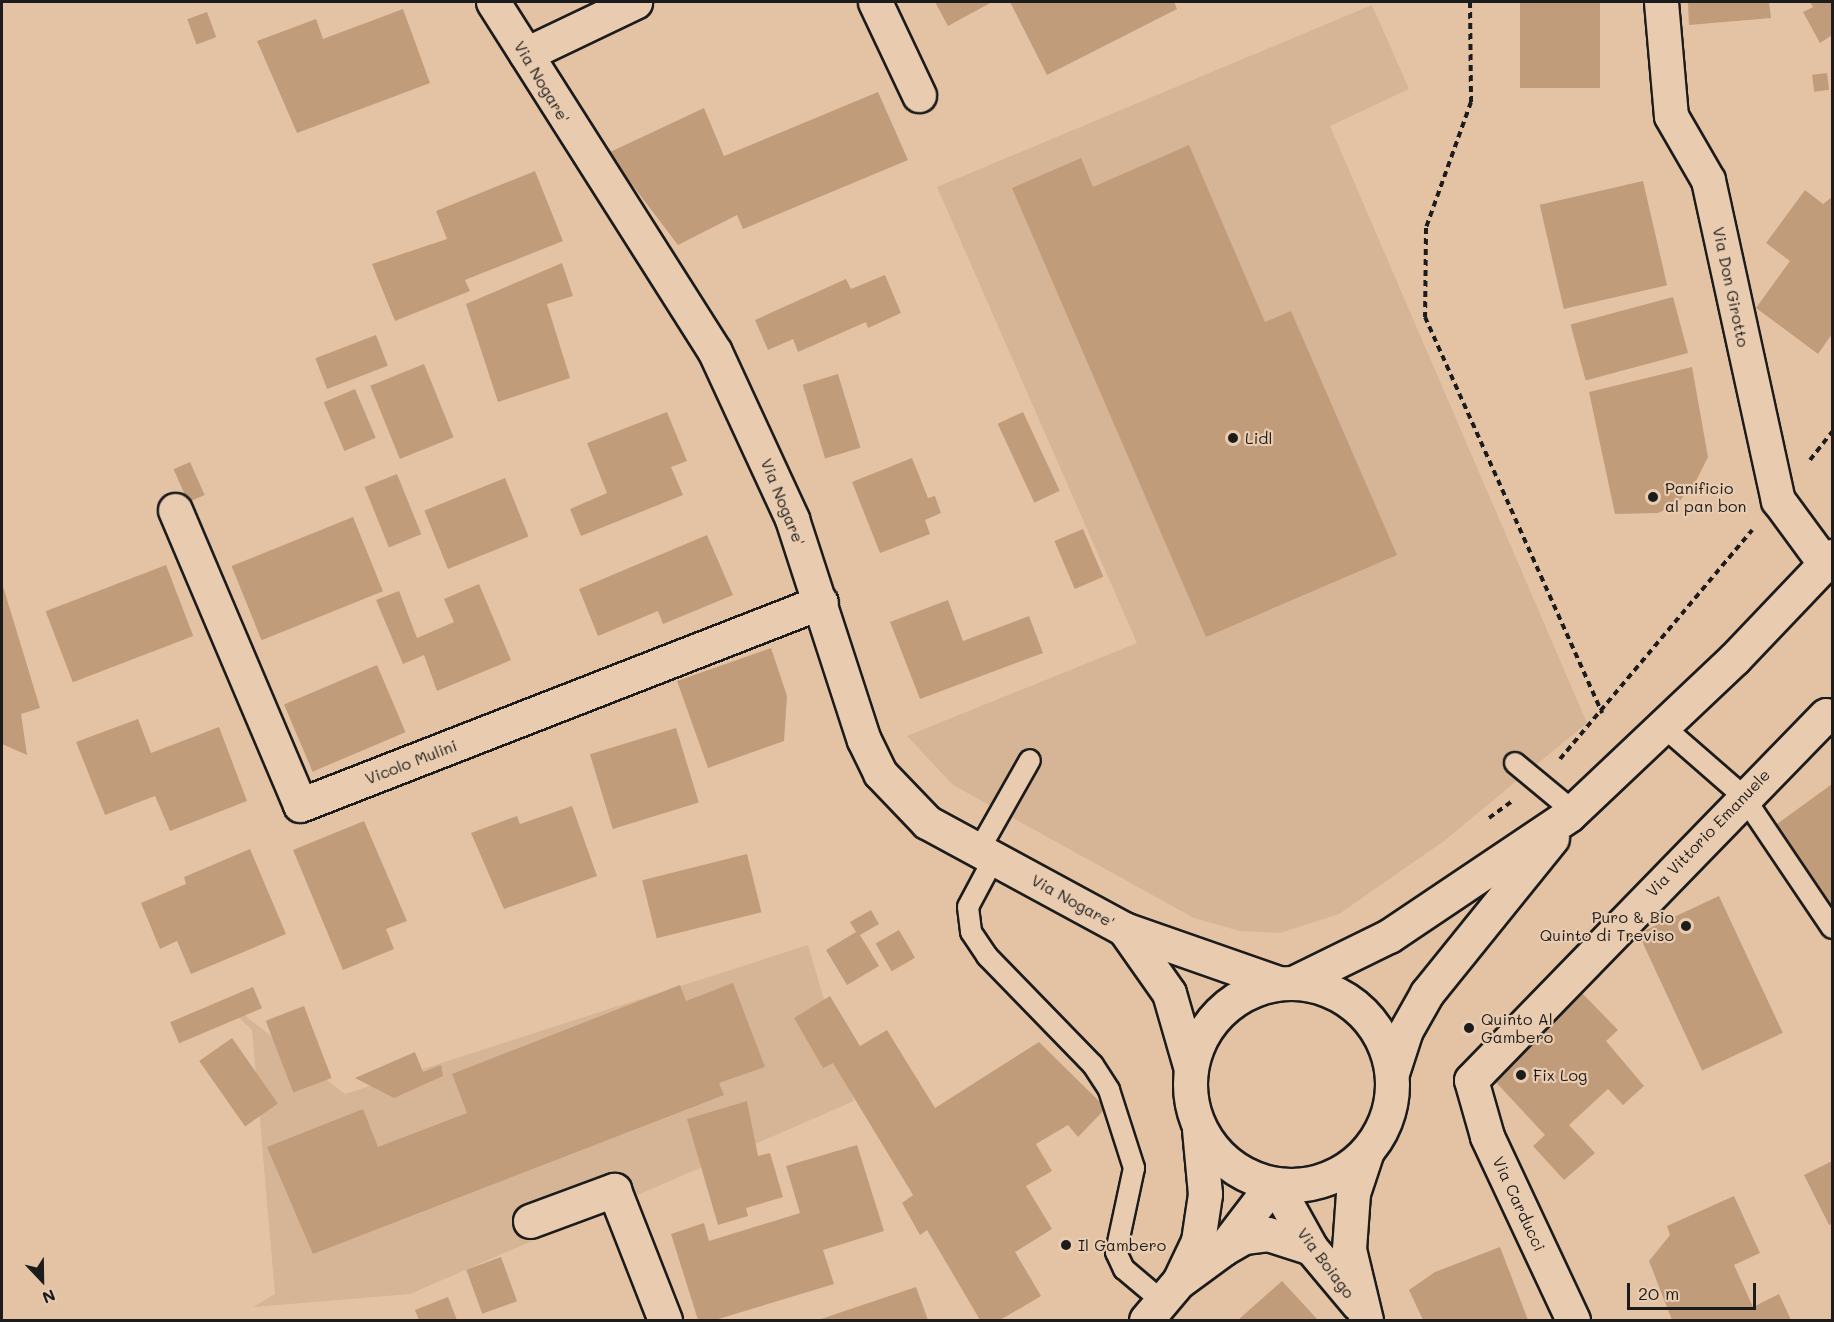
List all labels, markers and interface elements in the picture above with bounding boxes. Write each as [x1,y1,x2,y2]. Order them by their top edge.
street label: Via Nogare' [510,38,574,126]
street label: Via Don Girotto [1709,225,1753,349]
place label: Lidl [1245,428,1272,448]
marker: Lidl [1226,431,1240,445]
street label: Via Nogare' [757,456,809,548]
place label: Panificio al pan bon [1665,478,1746,516]
marker: Panificio al pan bon [1646,490,1660,504]
street label: Vicolo Mulini [362,736,460,788]
street label: Via Vittorio Emanuele [1642,765,1774,901]
street label: Via Nogare' [1028,870,1118,932]
place label: Puro & Bio Quinto di Treviso [1540,907,1674,945]
marker: Puro & Bio Quinto di Treviso [1679,919,1693,933]
place label: Quinto Al Gambero [1481,1009,1553,1047]
marker: Quinto Al Gambero [1462,1021,1476,1035]
place label: Fix Log [1533,1065,1587,1085]
marker: Fix Log [1514,1068,1528,1082]
street label: Via Carducci [1489,1154,1549,1254]
street label: Via Boiago [1293,1224,1359,1302]
place label: Il Gambero [1078,1235,1166,1255]
marker: Il Gambero [1059,1238,1073,1252]
north arrow [12,1250,72,1310]
scale bar [1630,1271,1759,1309]
text: 20 m [1638,1281,1679,1305]
text: N [39,1285,58,1309]

